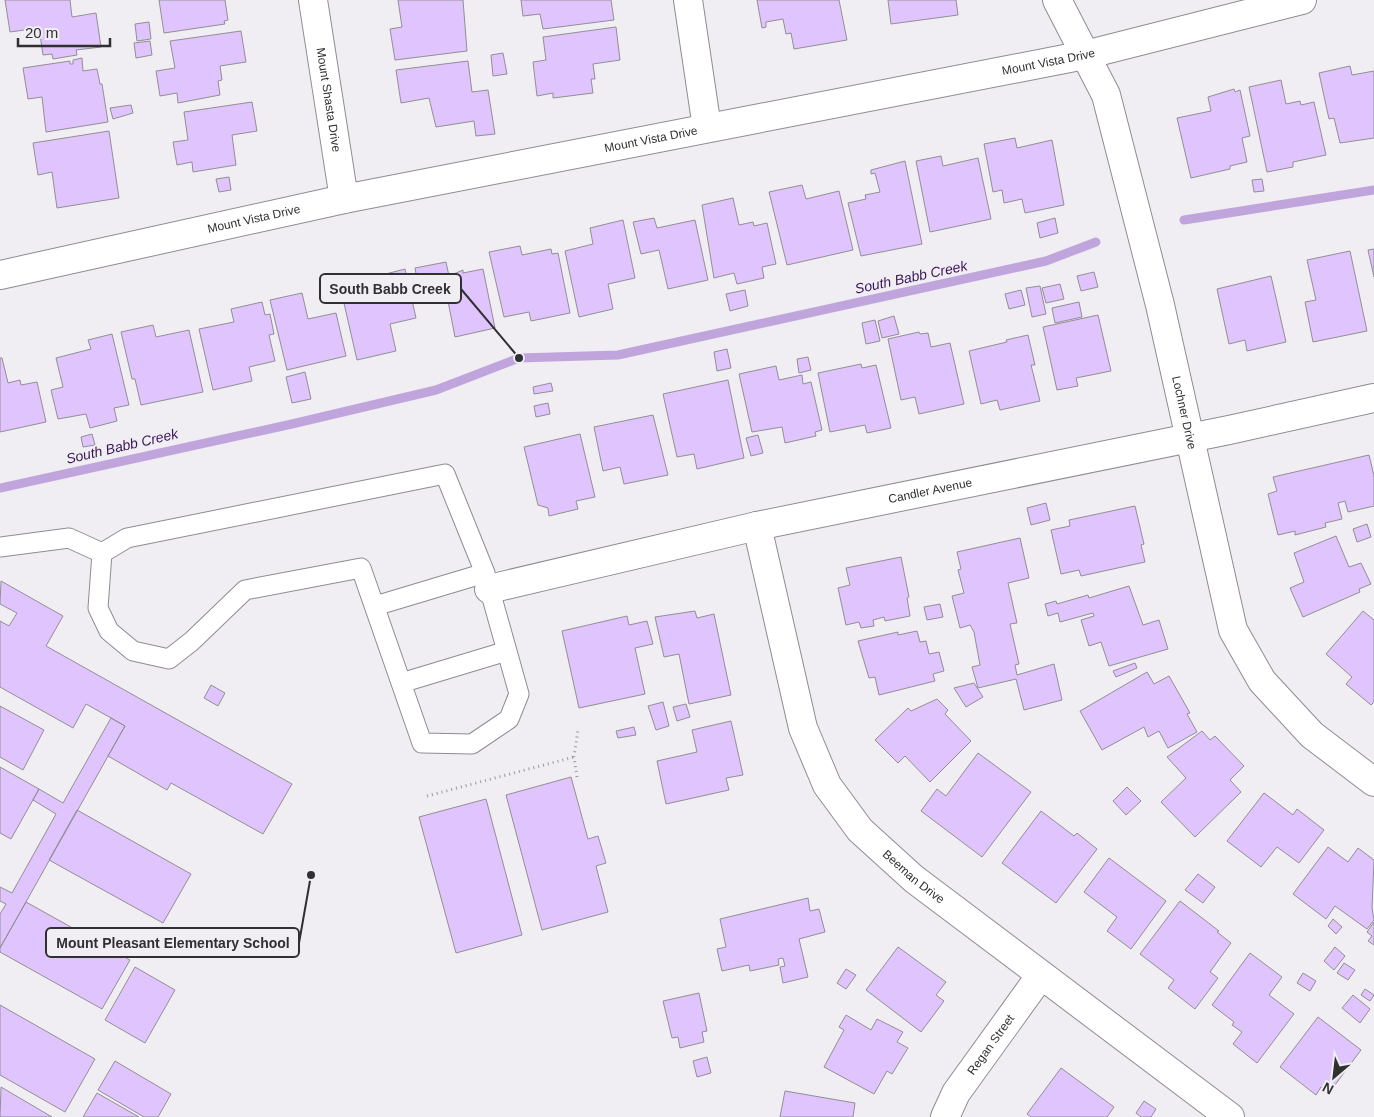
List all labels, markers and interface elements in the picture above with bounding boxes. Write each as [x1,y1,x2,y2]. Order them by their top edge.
scale bar [18,15,110,47]
text: 20 m [25,24,58,41]
street label: Mount Vista Drive [1001,46,1097,78]
street label: Mount Shasta Drive [314,47,344,153]
street label: Mount Vista Drive [603,123,699,155]
street label: Mount Vista Drive [206,202,302,236]
water label: South Babb Creek [853,257,970,297]
callout: South Babb Creek [320,274,461,303]
text: South Babb Creek [329,281,451,297]
street label: Lochner Drive [1169,375,1199,451]
water label: South Babb Creek [64,425,181,467]
street label: Candler Avenue [887,475,974,506]
street label: Beeman Drive [880,847,947,907]
callout: Mount Pleasant Elementary School [46,928,299,957]
text: Mount Pleasant Elementary School [56,935,290,951]
street label: Regan Street [964,1011,1018,1077]
north arrow [1309,1052,1359,1102]
text: N [1320,1079,1336,1098]

